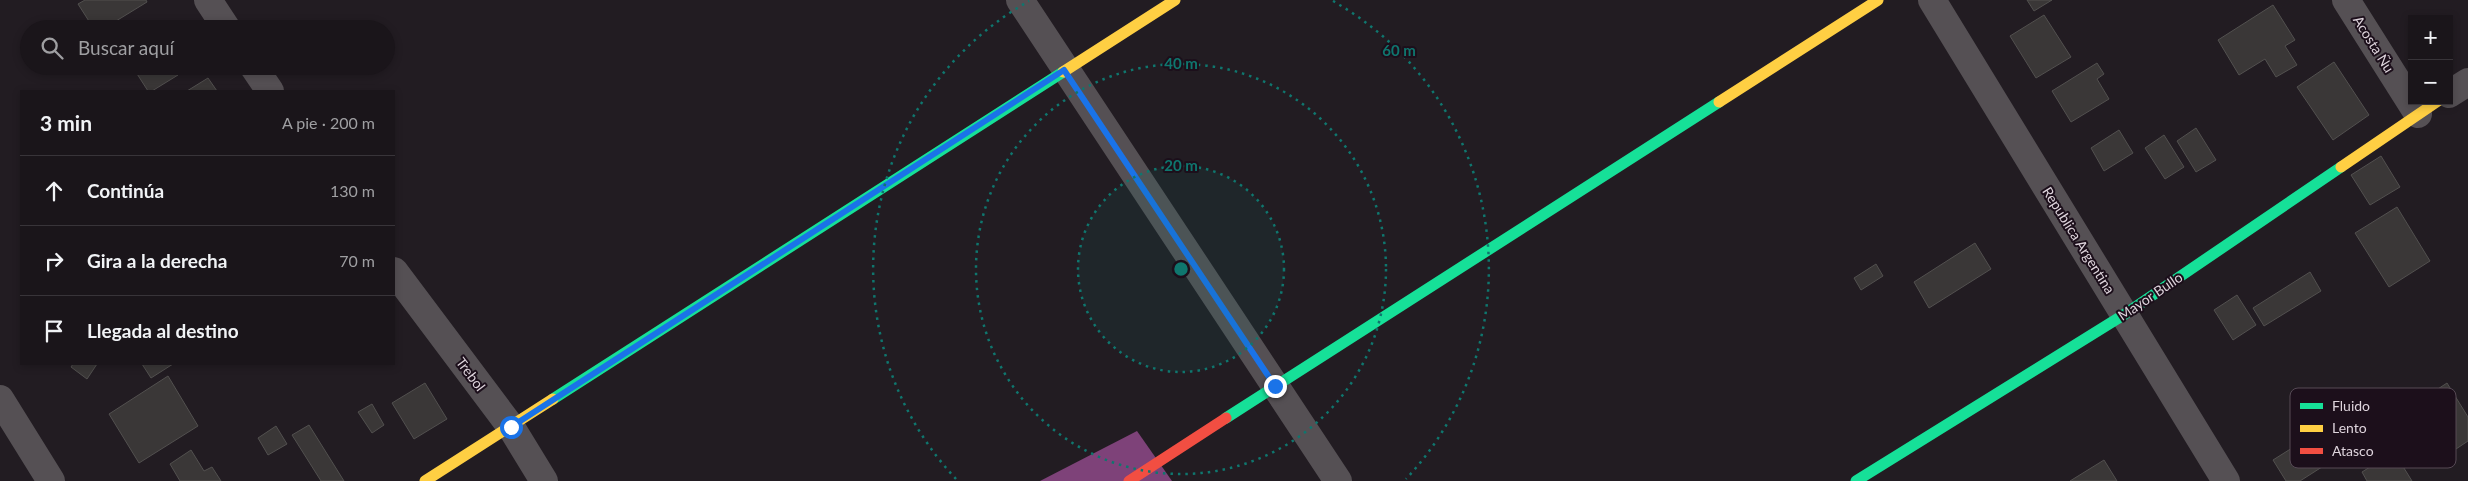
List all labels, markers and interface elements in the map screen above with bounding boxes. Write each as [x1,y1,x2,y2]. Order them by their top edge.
street label: Acosta Ñu [2350,12,2398,76]
map controls [2408,15,2453,105]
button: + [2408,15,2453,60]
search box [20,20,395,75]
icon: search [38,34,66,62]
text: Buscar aquí [78,36,174,59]
text: 60 m [1382,41,1416,59]
text: 40 m [1164,54,1198,72]
button: − [2408,60,2453,105]
text: 3 min [40,110,92,135]
text: A pie · 200 m [282,113,375,132]
text: 20 m [1164,156,1198,174]
icon: ahead [40,177,68,205]
text: Continúa [87,179,164,202]
text: 130 m [330,181,375,200]
street label: Republica Argentina [2039,183,2119,297]
icon: right [40,247,68,275]
text: Gira a la derecha [87,249,227,272]
text: 70 m [339,251,375,270]
centre of rings [1172,260,1190,278]
street label: Mayor Bullo [2114,268,2186,324]
icon: arrive [40,317,68,345]
text: Llegada al destino [87,319,239,342]
street label: Trebol [453,354,489,394]
route end [1264,375,1287,398]
legend [2290,388,2456,468]
text: Fluido [2332,397,2370,414]
route start [500,416,523,439]
text: Lento [2332,419,2367,436]
text: Atasco [2332,442,2374,459]

